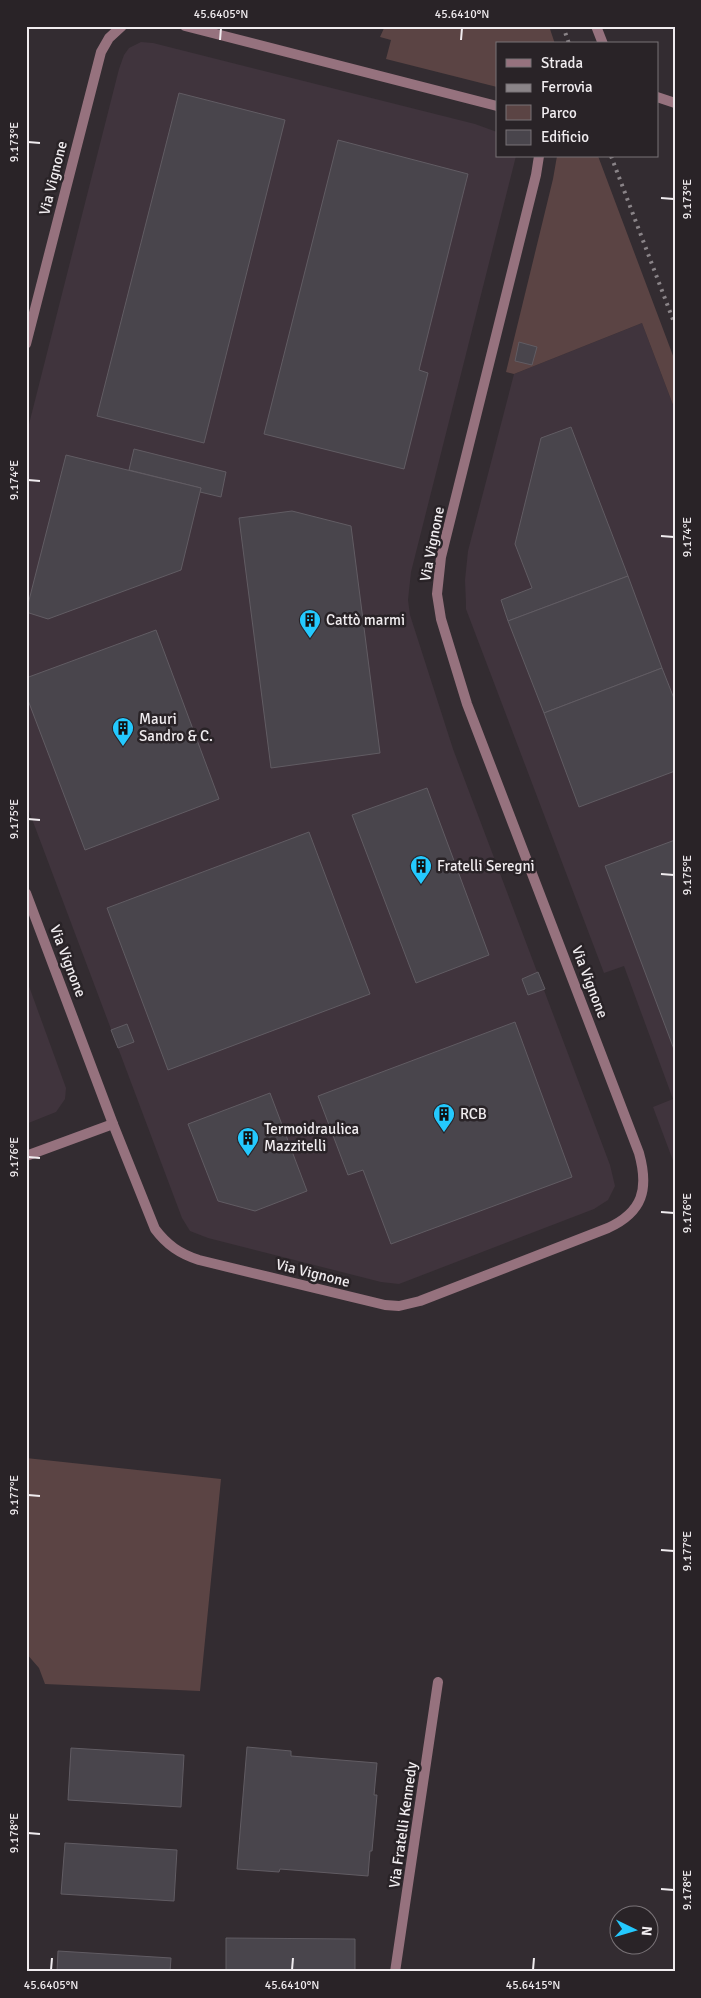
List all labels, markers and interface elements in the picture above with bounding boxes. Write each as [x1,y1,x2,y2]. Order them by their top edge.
text: 45.6405°N [194,7,248,22]
text: 45.6410°N [435,7,489,22]
legend [496,42,658,158]
text: Strada [541,54,583,72]
text: Ferrovia [541,78,593,96]
text: Parco [541,104,577,122]
text: 9.173°E [7,122,22,162]
text: Edificio [541,128,589,146]
street label: Via Vignone [35,139,71,217]
text: 9.173°E [680,179,695,219]
text: 9.174°E [7,460,22,500]
street label: Via Vignone [416,505,448,583]
text: 9.174°E [680,517,695,557]
building icon: Cattò marmi [298,608,322,639]
place label: Cattò marmi [326,611,405,629]
place label: Mauri Sandro & C. [139,710,213,745]
building icon: Mauri Sandro & C. [111,716,135,747]
text: 9.175°E [7,799,22,839]
building icon: Fratelli Seregni [409,854,433,885]
text: 9.175°E [680,855,695,895]
place label: Fratelli Seregni [437,857,535,875]
street label: Via Vignone [46,922,90,1000]
street label: Via Vignone [568,943,612,1021]
building icon: RCB [432,1102,456,1133]
place label: RCB [460,1105,487,1123]
place label: Termoidraulica Mazzitelli [264,1120,359,1155]
building icon: Termoidraulica Mazzitelli [236,1126,260,1157]
text: 9.176°E [7,1137,22,1177]
text: 9.176°E [680,1193,695,1233]
street label: Via Vignone [274,1255,352,1291]
text: 9.177°E [7,1475,22,1515]
text: 9.177°E [680,1531,695,1571]
street label: Via Fratelli Kennedy [385,1761,421,1889]
text: 9.178°E [7,1813,22,1853]
text: 9.178°E [680,1870,695,1910]
north arrow [608,1906,658,1956]
text: N [638,1925,655,1937]
text: 45.6405°N [24,1978,78,1993]
text: 45.6410°N [265,1978,319,1993]
text: 45.6415°N [506,1978,560,1993]

